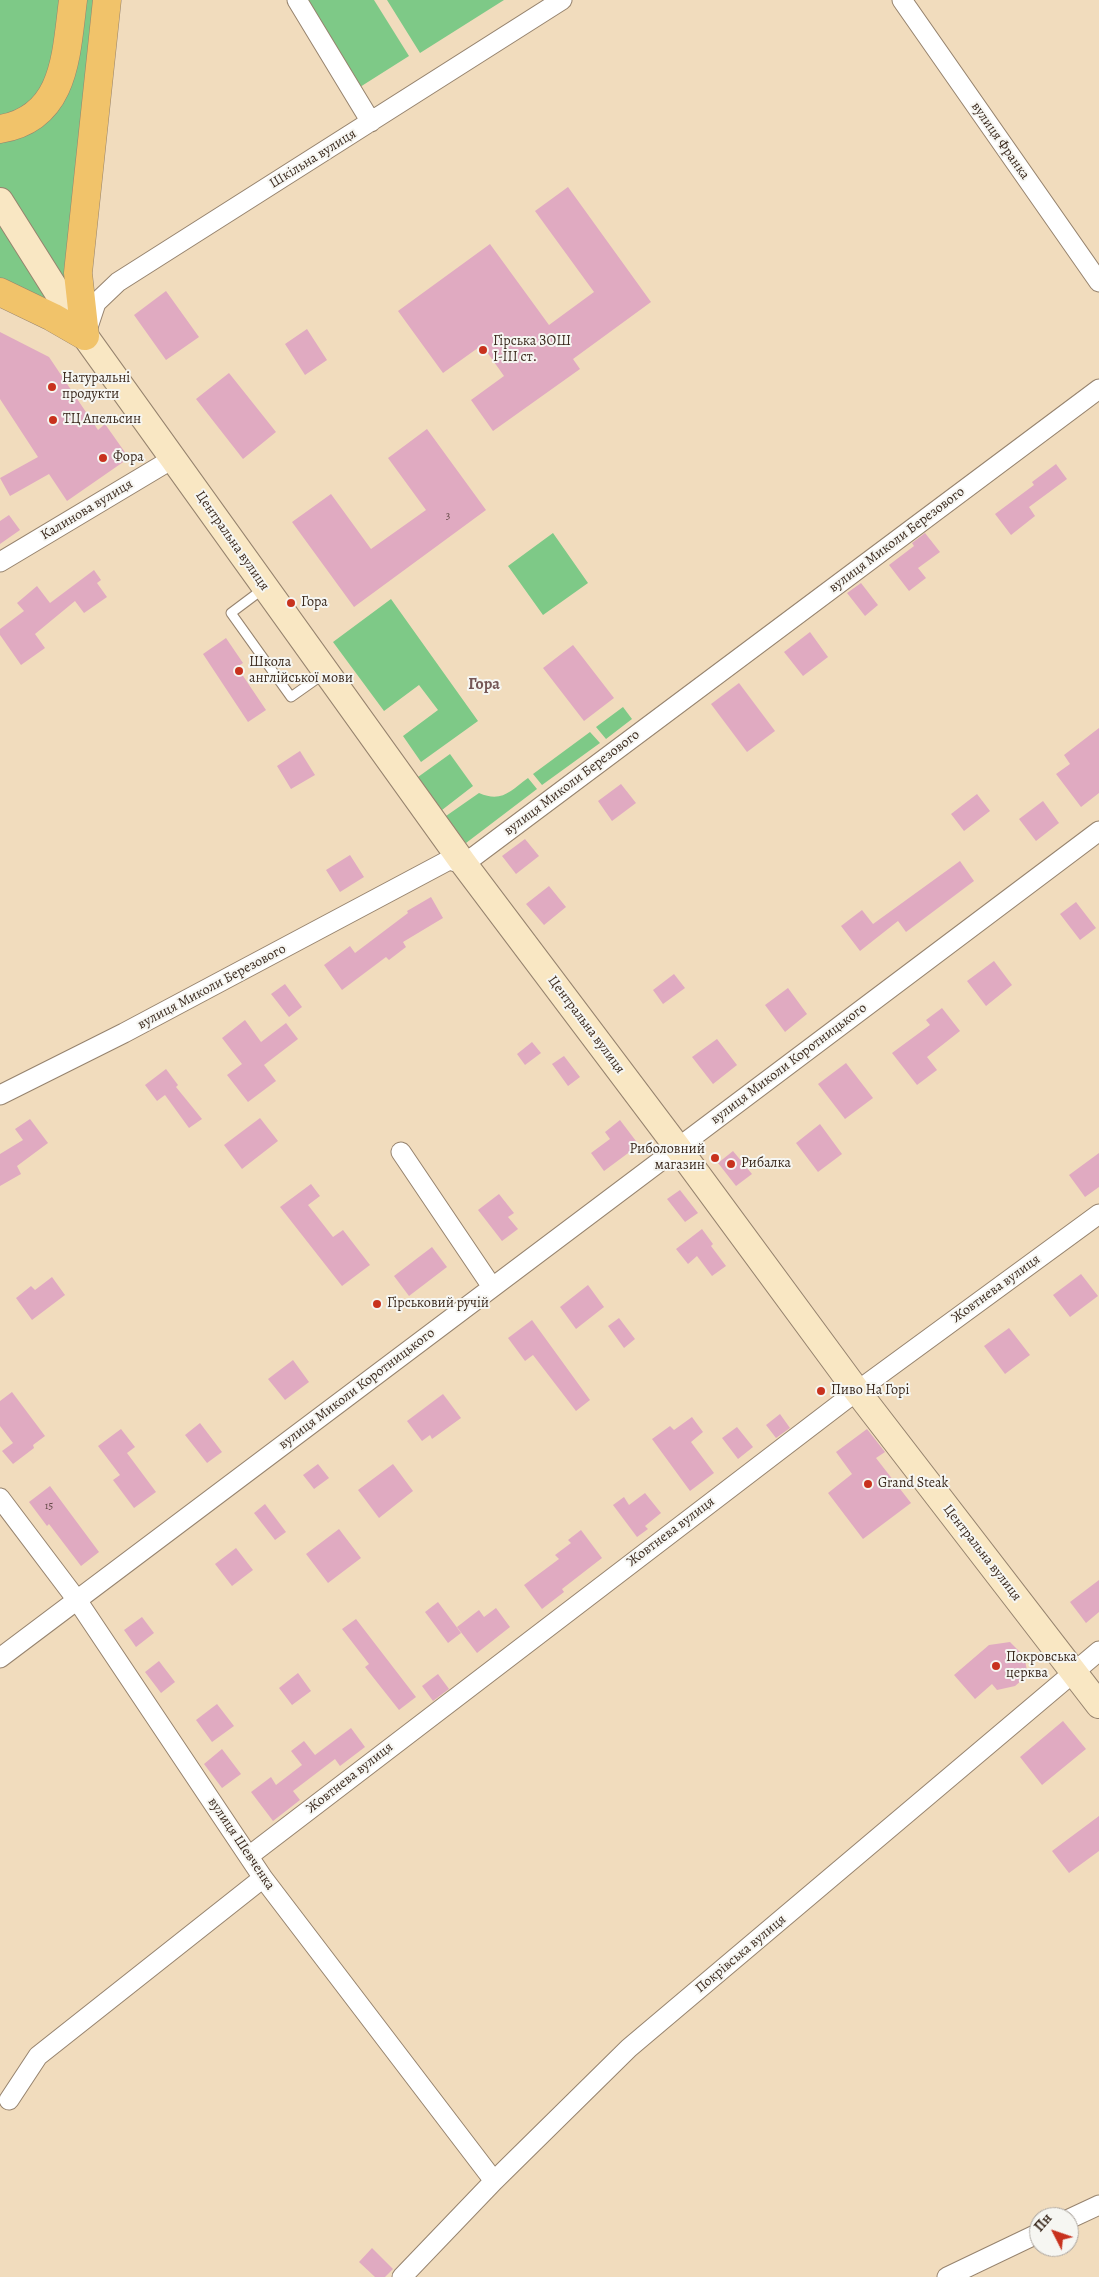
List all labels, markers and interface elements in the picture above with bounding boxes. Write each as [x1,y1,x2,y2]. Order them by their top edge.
street label: вулиця Франка [967,99,1033,183]
street label: Шкільна вулиця [267,126,359,192]
place label: Гірська ЗОШ І-ІІІ ст. [493,334,571,367]
marker: Гірська ЗОШ І-ІІІ ст. [477,344,489,356]
place label: Натуральні продукти [62,371,130,404]
marker: Натуральні продукти [46,381,58,393]
place label: ТЦ Апельсин [63,412,141,428]
marker: ТЦ Апельсин [47,414,59,426]
place label: Фора [113,450,144,466]
marker: Фора [97,452,109,464]
street label: Калинова вулиця [38,476,136,544]
street label: вулиця Миколи Березового [826,483,968,597]
street label: Центральна вулиця [191,488,273,594]
house number: 3 [446,509,450,523]
place label: Гора [301,595,328,611]
marker: Гора [285,597,297,609]
place label: Школа англійської мови [249,655,353,688]
marker: Школа англійської мови [233,665,245,677]
district label: Гора [468,675,500,695]
street label: вулиця Миколи Березового [501,726,643,840]
street label: вулиця Миколи Березового [135,941,289,1033]
street label: Центральна вулиця [544,973,628,1077]
street label: вулиця Миколи Коротницького [708,1000,870,1128]
place label: Риболовний магазин [630,1142,705,1174]
marker: Риболовний магазин [709,1152,721,1164]
place label: Рибалка [741,1156,791,1172]
marker: Рибалка [725,1158,737,1170]
street label: Жовтнева вулиця [948,1251,1044,1327]
place label: Гірськовий ручій [387,1296,489,1312]
marker: Гірськовий ручій [371,1298,383,1310]
street label: вулиця Миколи Коротницького [276,1325,438,1453]
place label: Пиво На Горі [831,1383,909,1399]
marker: Пиво На Горі [815,1385,827,1397]
place label: Grand Steak [878,1476,949,1492]
marker: Grand Steak [862,1478,874,1490]
street label: Жовтнева вулиця [624,1494,718,1570]
house number: 15 [45,1499,53,1513]
street label: Центральна вулиця [939,1501,1025,1605]
place label: Покровська церква [1006,1650,1077,1682]
marker: Покровська церква [990,1660,1002,1672]
street label: Жовтнева вулиця [303,1739,397,1817]
street label: вулиця Шевченка [204,1795,278,1893]
street label: Покрівська вулиця [692,1911,790,1997]
north arrow [1029,2207,1079,2257]
text: Пн [1030,2209,1056,2236]

